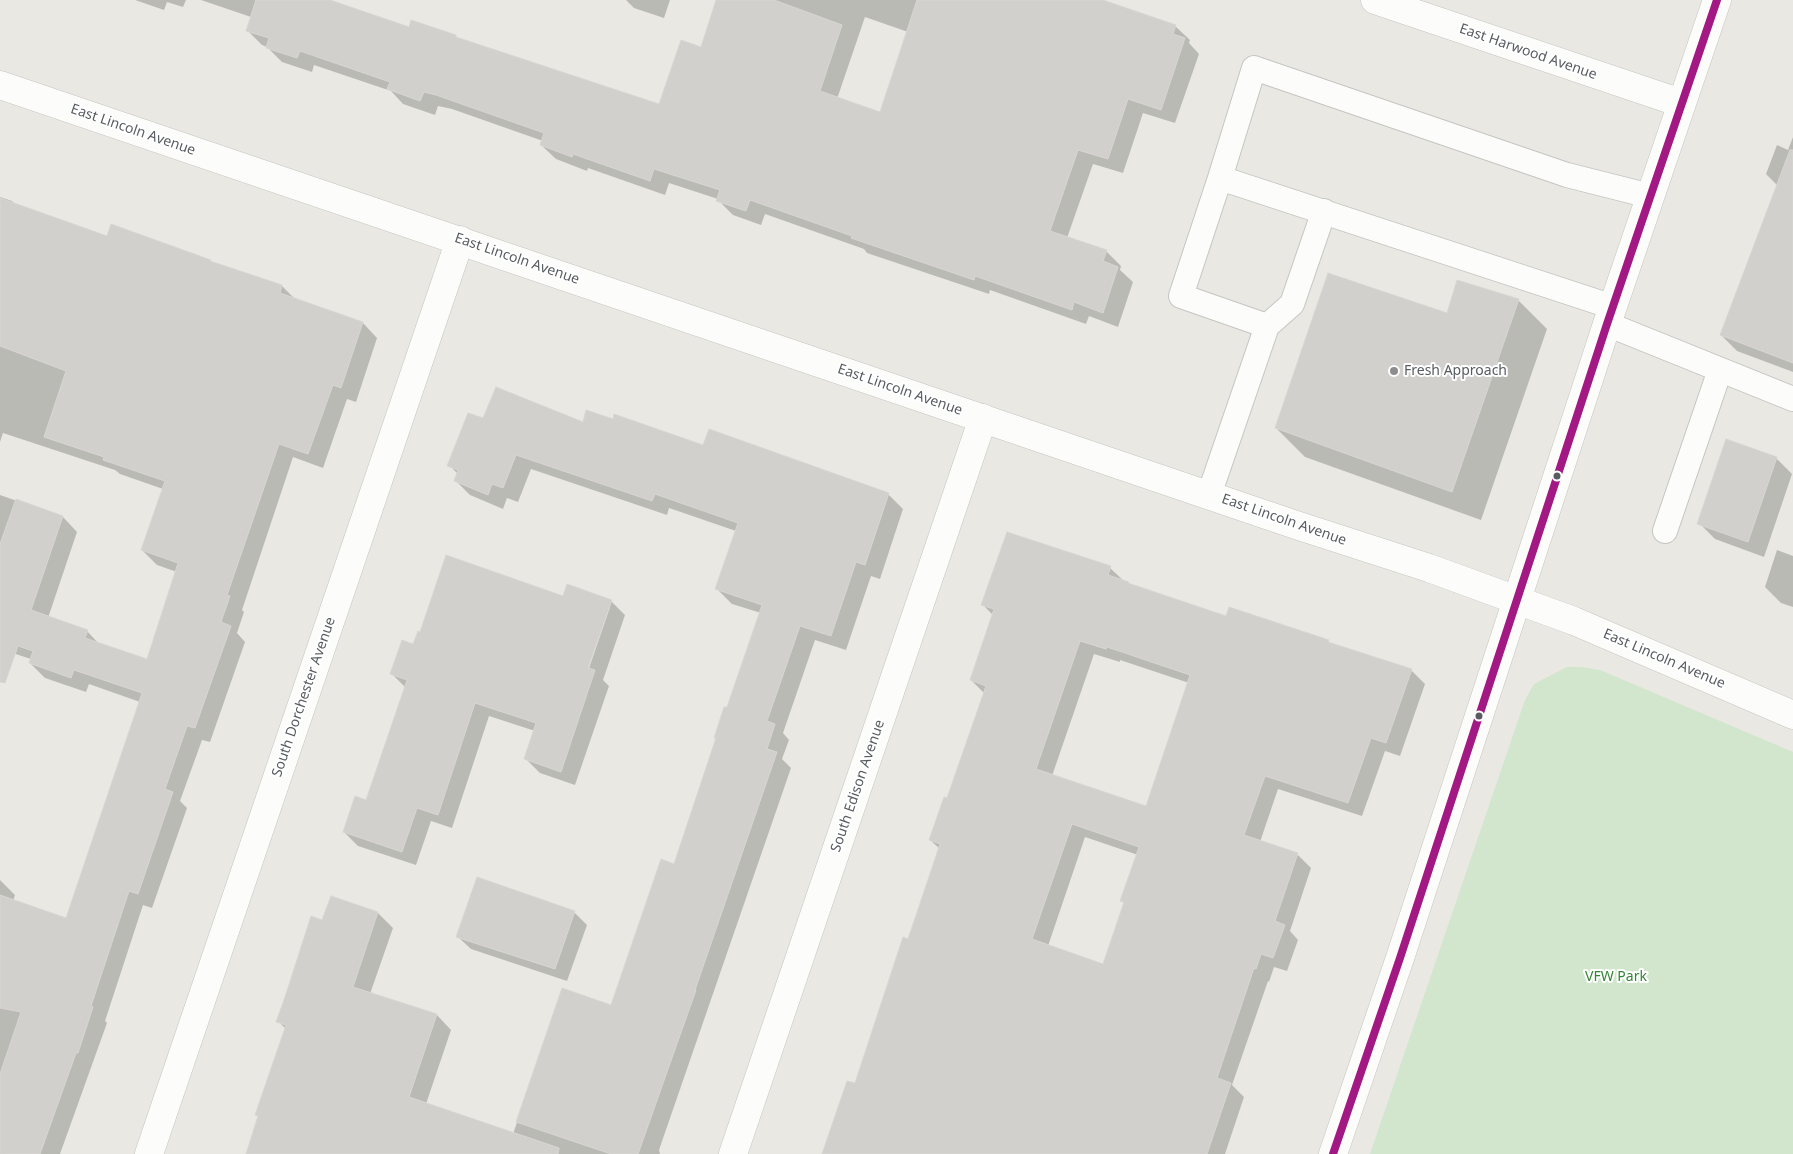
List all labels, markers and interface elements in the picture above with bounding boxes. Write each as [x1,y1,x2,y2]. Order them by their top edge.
street label: East Harwood Avenue [1457,21,1599,83]
street label: East Lincoln Avenue [68,101,198,159]
street label: East Lincoln Avenue [452,230,582,288]
street label: East Lincoln Avenue [835,361,965,419]
place label: Fresh Approach [1404,363,1507,379]
marker: Fresh Approach [1388,365,1400,377]
unlabelled marker [1552,471,1562,481]
street label: East Lincoln Avenue [1219,491,1349,549]
street label: South Dorchester Avenue [269,615,339,779]
street label: East Lincoln Avenue [1600,626,1728,692]
unlabelled marker [1474,711,1484,721]
street label: South Edison Avenue [827,718,889,854]
park label: VFW Park [1585,969,1647,985]

